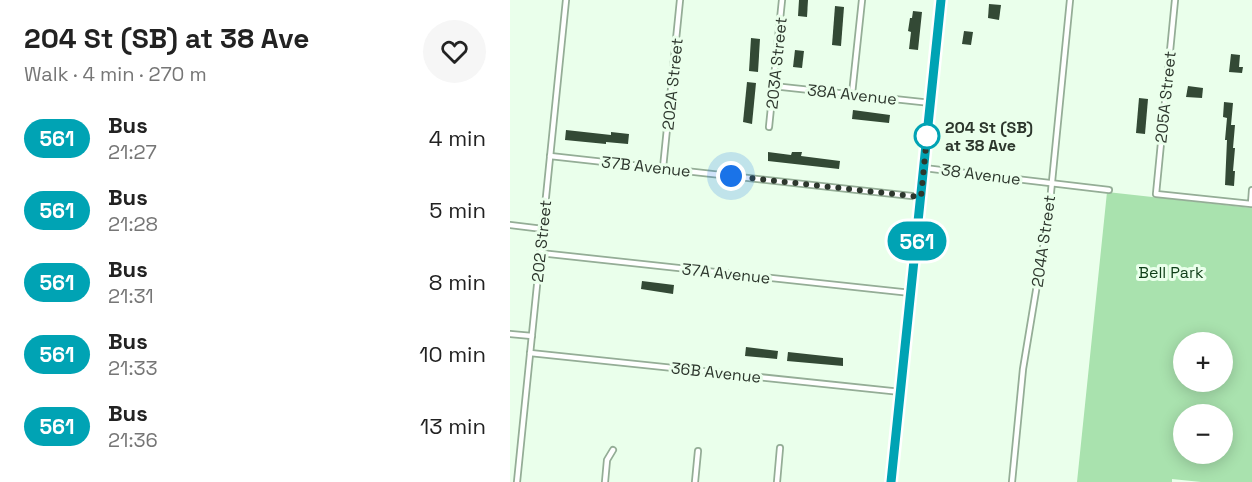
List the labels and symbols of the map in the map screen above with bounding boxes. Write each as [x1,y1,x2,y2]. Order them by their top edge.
street label: 203A Street [761,16,792,110]
street label: 202A Street [657,37,688,131]
street label: 205A Street [1150,50,1181,144]
street label: 38A Avenue [806,79,898,110]
place label: 204 St (SB) at 38 Ave [945,117,1033,156]
marker: 204 St (SB) at 38 Ave [914,123,940,149]
street label: 37B Avenue [600,151,692,182]
street label: 38 Avenue [940,159,1022,190]
your location [716,161,746,191]
street label: 204A Street [1027,194,1060,288]
street label: 202 Street [527,199,556,283]
line badge: 561 [882,222,952,260]
street label: 37A Avenue [681,258,771,289]
park label: Bell Park [1138,262,1204,283]
street label: 36B Avenue [670,357,762,388]

